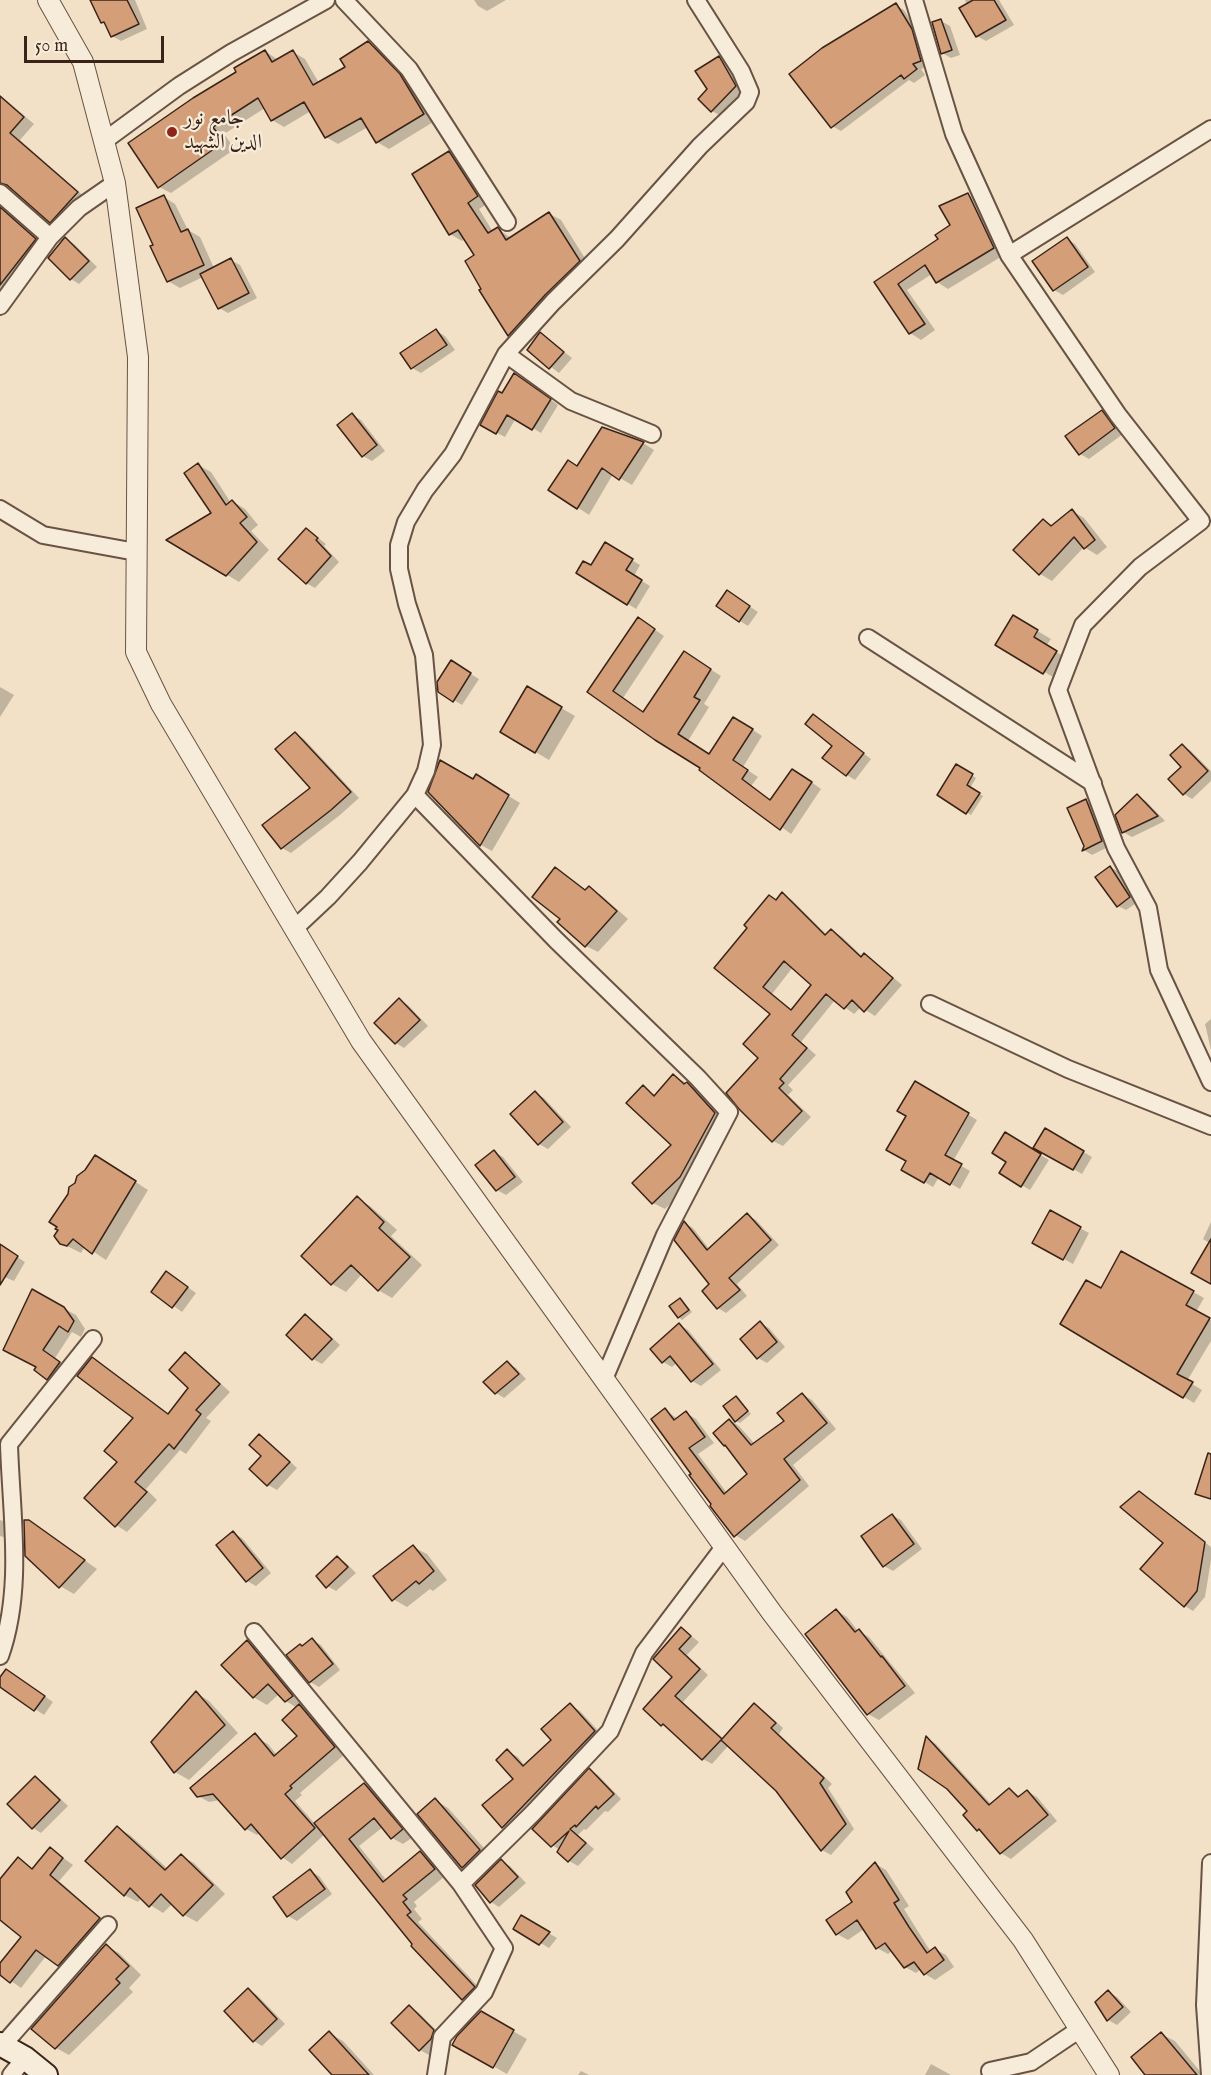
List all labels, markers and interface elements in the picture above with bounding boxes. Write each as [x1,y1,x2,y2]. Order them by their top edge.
scale bar [27,24,166,62]
text: 50 m [35,35,68,58]
place label: جامع نور الدين الشهيد [184,107,262,157]
marker: جامع نور الدين الشهيد [165,125,179,139]

